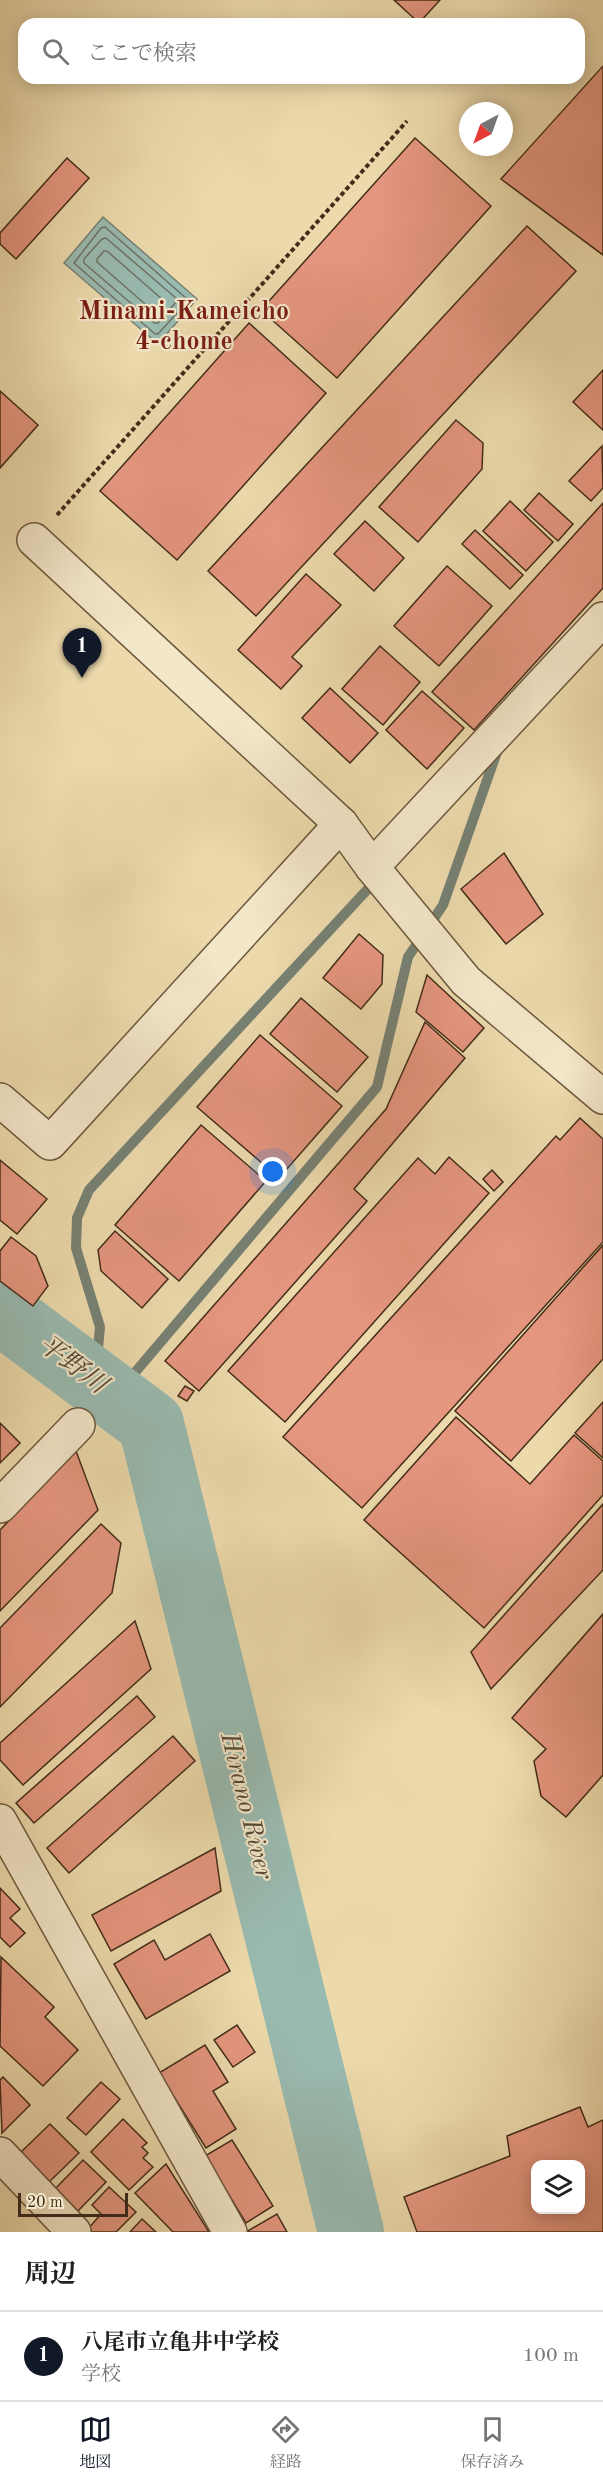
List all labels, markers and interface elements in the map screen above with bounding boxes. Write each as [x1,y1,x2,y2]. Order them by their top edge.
search box [18,18,585,84]
icon: search [39,35,72,68]
text: ここで検索 [87,43,197,65]
north arrow [459,102,513,156]
district label: Minami-Kameicho 4-chome [79,299,289,355]
pin: 1 [62,628,101,678]
your location [258,1157,287,1186]
water label: 平野川 [33,1330,115,1401]
water label: Hirano River [215,1729,277,1883]
map controls [531,2160,585,2214]
button: layers [531,2160,585,2214]
scale bar [18,2190,128,2218]
text: 20 m [27,2195,63,2211]
text: 周辺 [24,2262,76,2288]
text: 八尾市立亀井中学校 [81,2332,279,2354]
text: 1 [38,2346,49,2366]
text: 100 m [523,2346,579,2366]
text: 学校 [81,2365,121,2385]
tab: 地図 [79,2413,112,2473]
tab: 経路 [269,2413,302,2473]
tab: 保存済み [460,2413,524,2473]

